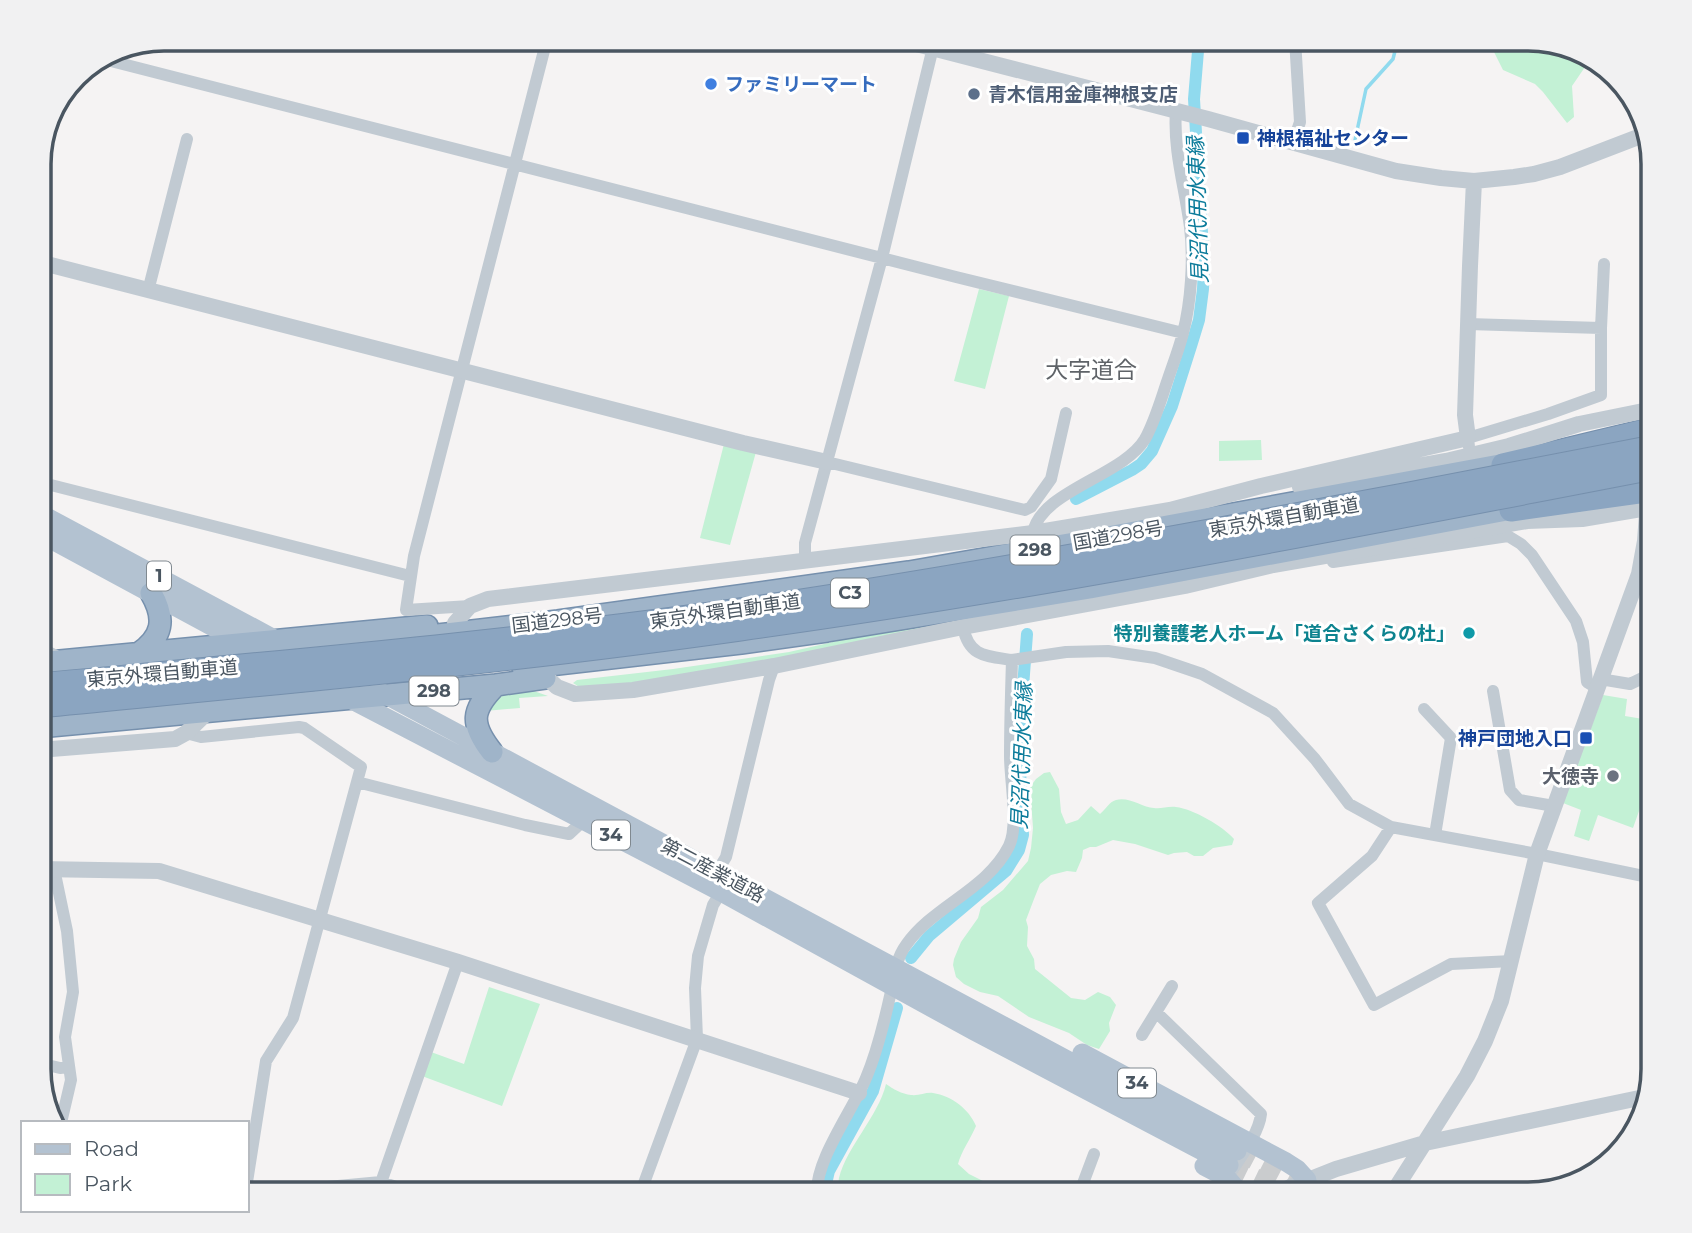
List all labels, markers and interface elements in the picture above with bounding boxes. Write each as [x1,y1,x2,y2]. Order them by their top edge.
place label: ファミリーマート [725,73,877,96]
marker: ファミリーマート [703,76,719,92]
place label: 青木信用金庫神根支店 [988,83,1178,106]
marker: 青木信用金庫神根支店 [966,86,982,102]
place label: 神根福祉センター [1257,127,1409,150]
marker: 神根福祉センター [1235,130,1251,146]
water label: 見沼代用水東縁 [1182,134,1213,284]
district label: 大字道合 [1045,356,1137,384]
street label: 東京外環自動車道 [1207,493,1361,542]
street label: 国道298号 [1071,516,1165,555]
road number: 298 [1010,536,1060,564]
road number: 1 [147,562,171,590]
road number: C3 [831,578,869,608]
street label: 東京外環自動車道 [648,590,802,633]
street label: 国道298号 [510,604,604,637]
place label: 特別養護老人ホーム「道合さくらの杜」 [1114,622,1455,645]
marker: 特別養護老人ホーム「道合さくらの杜」 [1461,625,1477,641]
street label: 東京外環自動車道 [85,655,239,692]
road number: 298 [410,676,458,706]
water label: 見沼代用水東縁 [1006,680,1037,830]
place label: 神戸団地入口 [1458,727,1572,750]
marker: 神戸団地入口 [1578,730,1594,746]
place label: 大徳寺 [1542,765,1599,788]
marker: 大徳寺 [1605,768,1621,784]
road number: 34 [592,820,630,850]
street label: 第二産業道路 [657,834,768,907]
road number: 34 [1118,1068,1156,1098]
legend [21,1121,248,1212]
text: Road [84,1136,139,1161]
text: Park [84,1171,132,1196]

